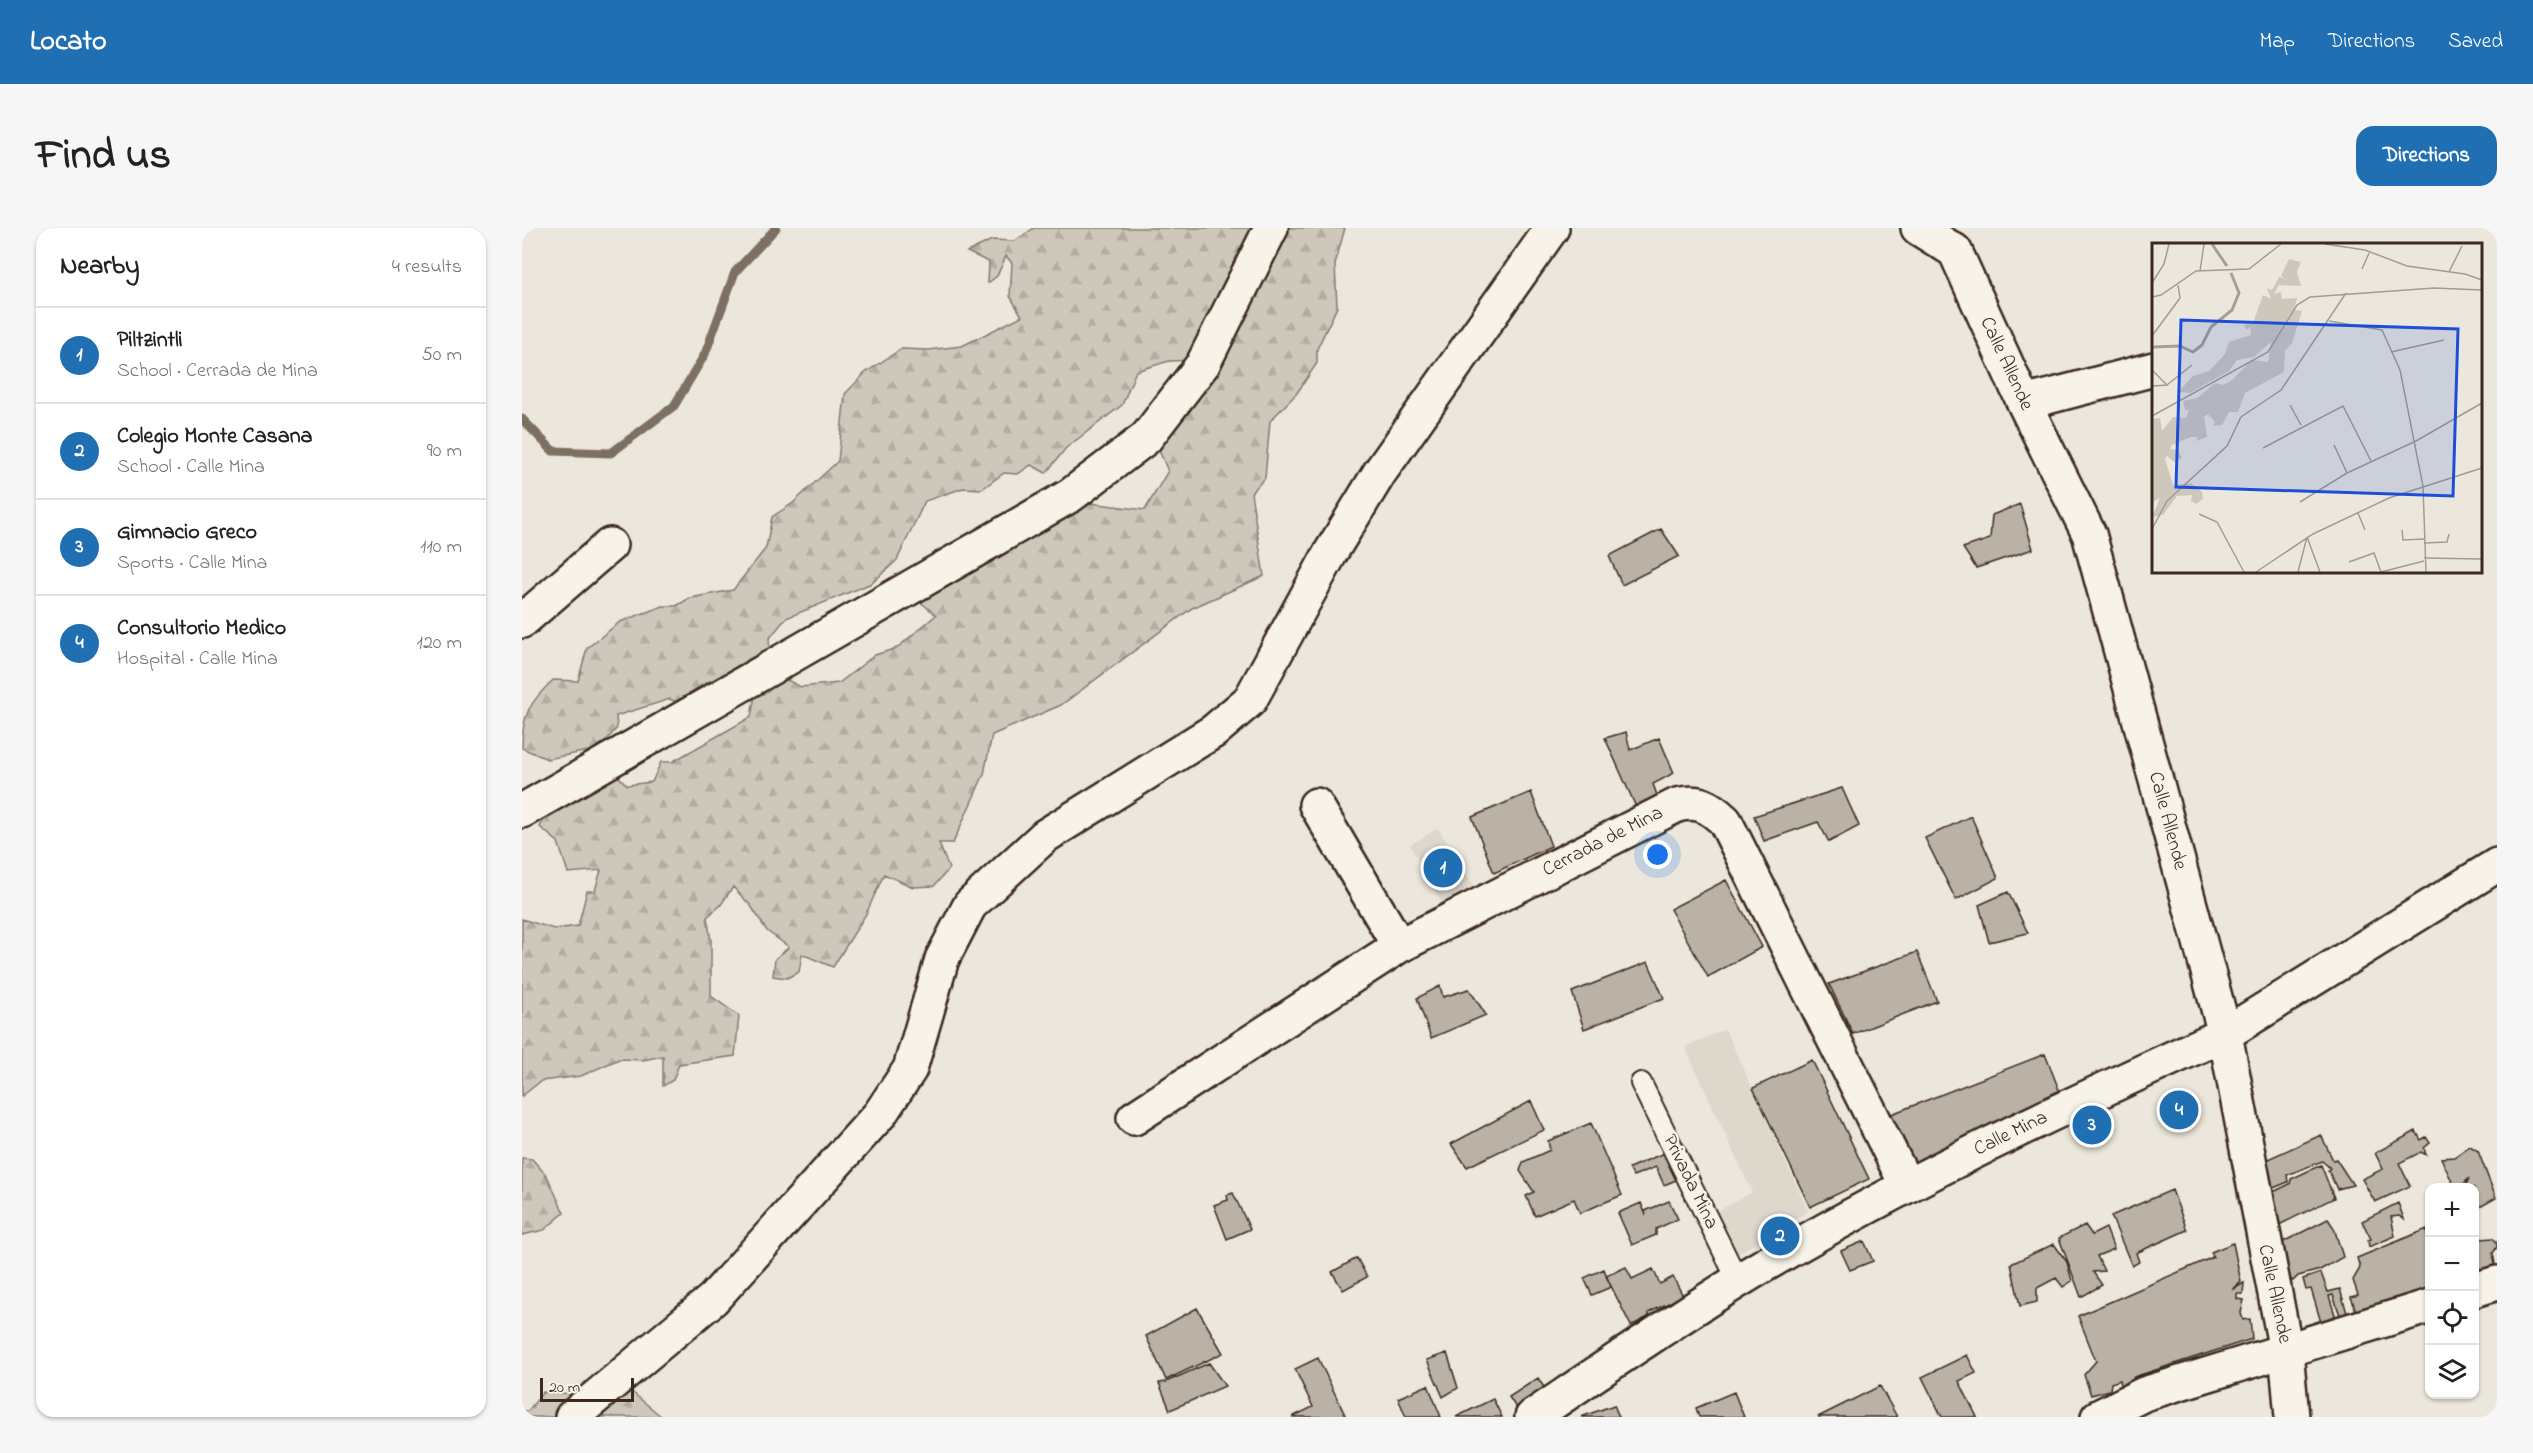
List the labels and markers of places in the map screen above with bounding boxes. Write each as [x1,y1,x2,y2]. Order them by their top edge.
pin: 1 [1424,846,1462,890]
pin: 4 [2160,1088,2198,1132]
pin: 3 [2072,1102,2112,1148]
pin: 2 [1760,1214,1800,1258]

